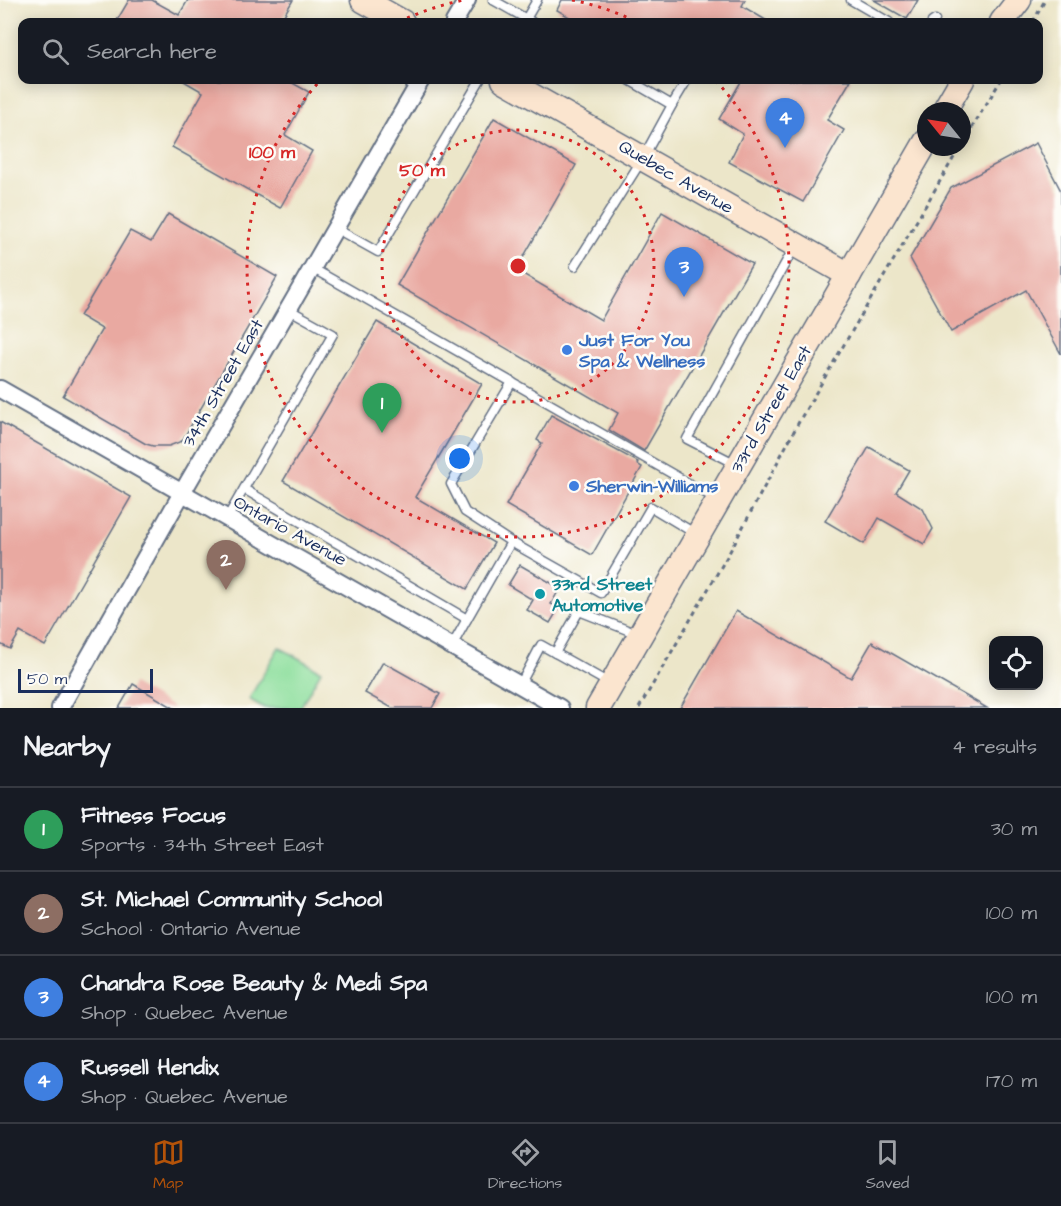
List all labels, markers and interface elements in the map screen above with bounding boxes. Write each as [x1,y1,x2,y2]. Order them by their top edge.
search box [18,18,1043,84]
icon: search [39,35,72,68]
text: Search here [87,36,217,67]
pin: 4 [766,98,804,148]
north arrow [917,102,971,156]
street label: Quebec Avenue [614,134,738,220]
text: 100 m [249,140,296,165]
text: 50 m [399,158,446,183]
pin: 3 [664,248,704,297]
centre of rings [508,256,528,276]
street label: 34th Street East [176,314,270,451]
place label: Just For You Spa & Wellness [578,328,705,374]
street label: 33rd Street East [724,340,818,477]
marker: Just For You Spa & Wellness [560,343,574,357]
pin: 1 [362,384,401,433]
your location [445,444,474,473]
place label: Sherwin-Williams [585,474,718,499]
marker: Sherwin-Williams [567,479,581,493]
street label: Ontario Avenue [229,490,351,573]
pin: 2 [206,540,246,590]
place label: 33rd Street Automotive [551,572,653,618]
marker: 33rd Street Automotive [533,587,547,601]
map controls [989,636,1043,690]
button: locate [989,636,1043,690]
scale bar [18,666,153,694]
text: 50 m [27,668,67,690]
text: Nearby [24,729,111,765]
text: 4 results [952,733,1037,761]
text: Fitness Focus [81,800,226,831]
text: 1 [42,815,45,843]
text: 30 m [991,815,1037,843]
text: Sports · 34th Street East [81,831,324,859]
text: St. Michael Community School [81,884,382,915]
text: 2 [38,899,49,927]
text: 100 m [986,899,1037,927]
text: School · Ontario Avenue [81,915,301,943]
text: Chandra Rose Beauty & Medi Spa [81,968,427,999]
text: 3 [38,983,49,1011]
text: 100 m [986,983,1037,1011]
text: Shop · Quebec Avenue [81,999,288,1027]
text: Russell Hendix [81,1052,219,1083]
text: 4 [37,1067,50,1095]
text: 170 m [986,1067,1037,1095]
text: Shop · Quebec Avenue [81,1083,288,1111]
tab: Map [152,1136,185,1194]
tab: Directions [488,1136,562,1194]
tab: Saved [866,1136,909,1194]

